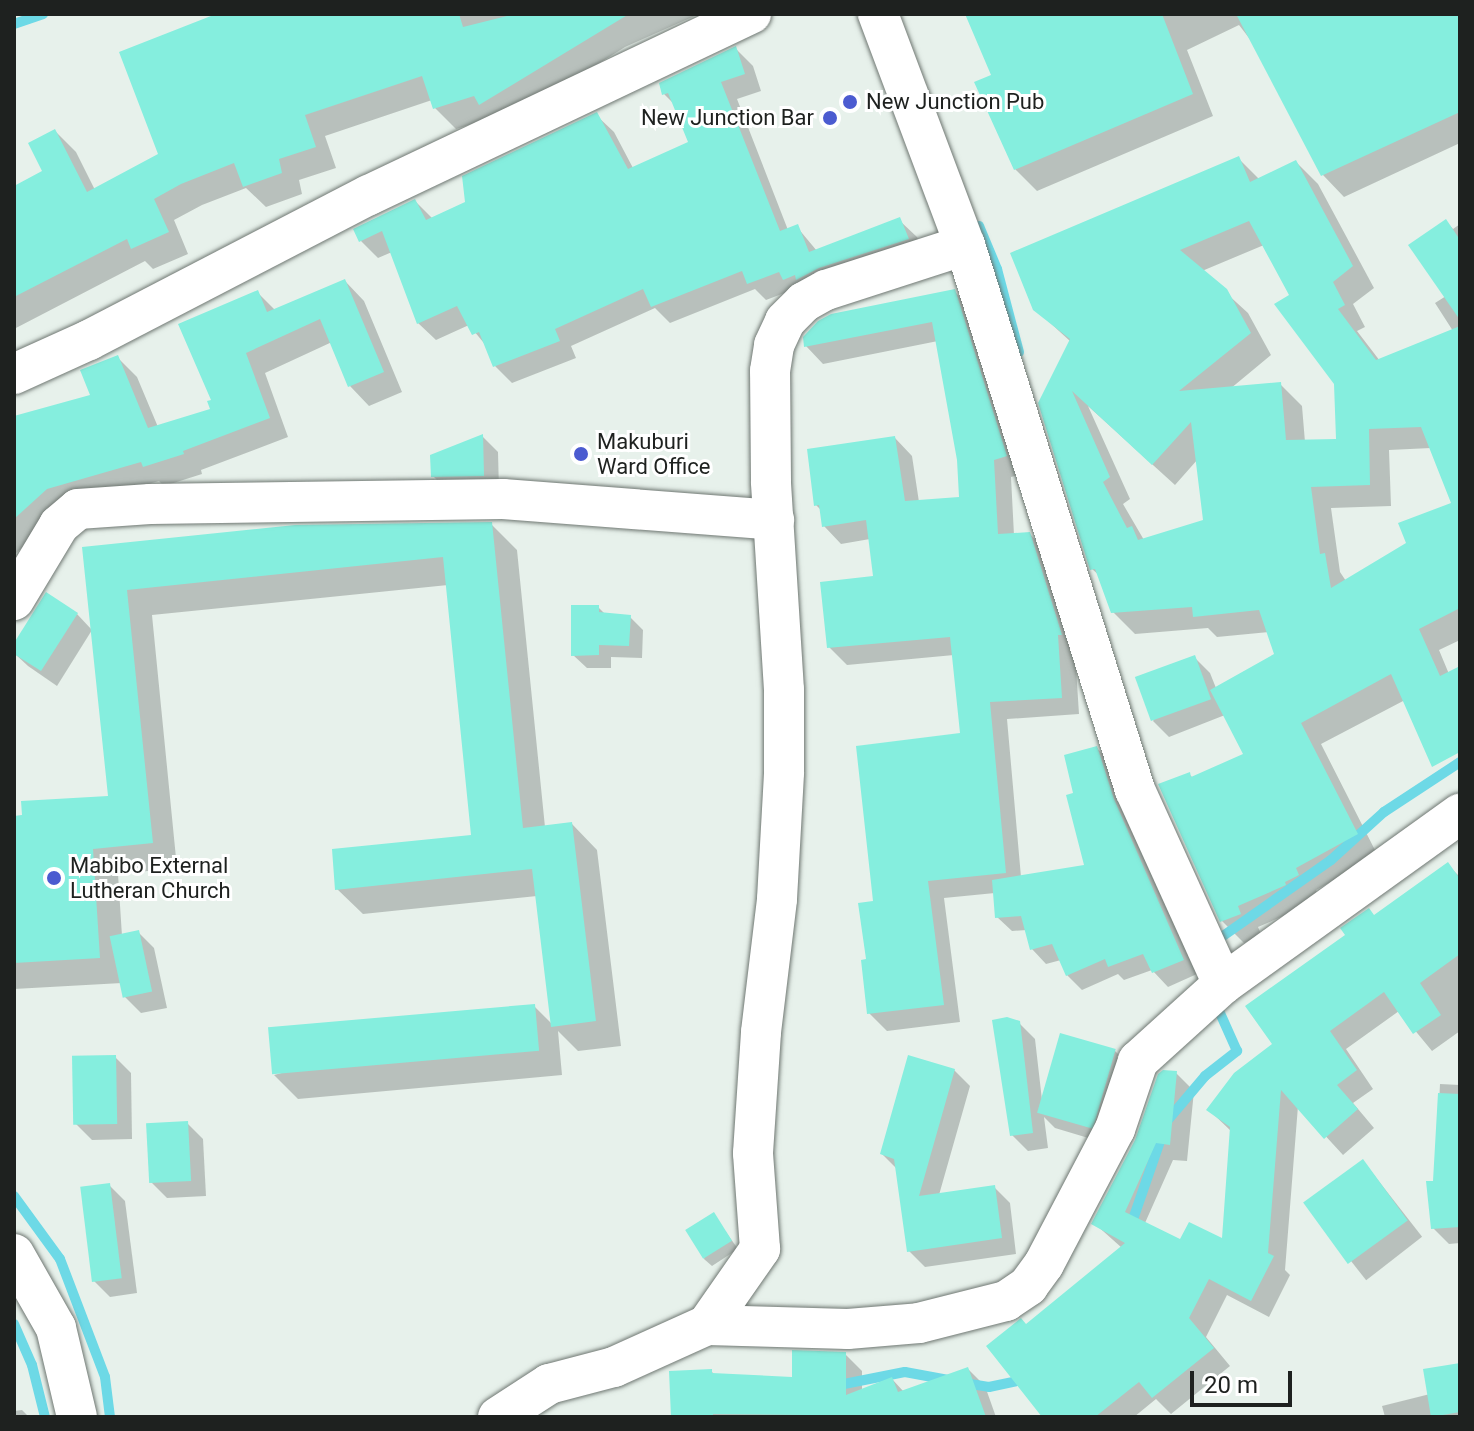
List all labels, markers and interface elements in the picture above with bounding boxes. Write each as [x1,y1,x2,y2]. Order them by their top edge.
place label: New Junction Pub [866,89,1044,115]
marker: New Junction Pub [841,93,859,111]
place label: New Junction Bar [641,105,814,131]
marker: New Junction Bar [821,109,839,127]
place label: Makuburi Ward Office [597,428,710,480]
marker: Makuburi Ward Office [572,445,590,463]
place label: Mabibo External Lutheran Church [70,852,231,904]
marker: Mabibo External Lutheran Church [45,869,63,887]
scale bar [1194,1355,1296,1405]
text: 20 m [1204,1371,1258,1399]

